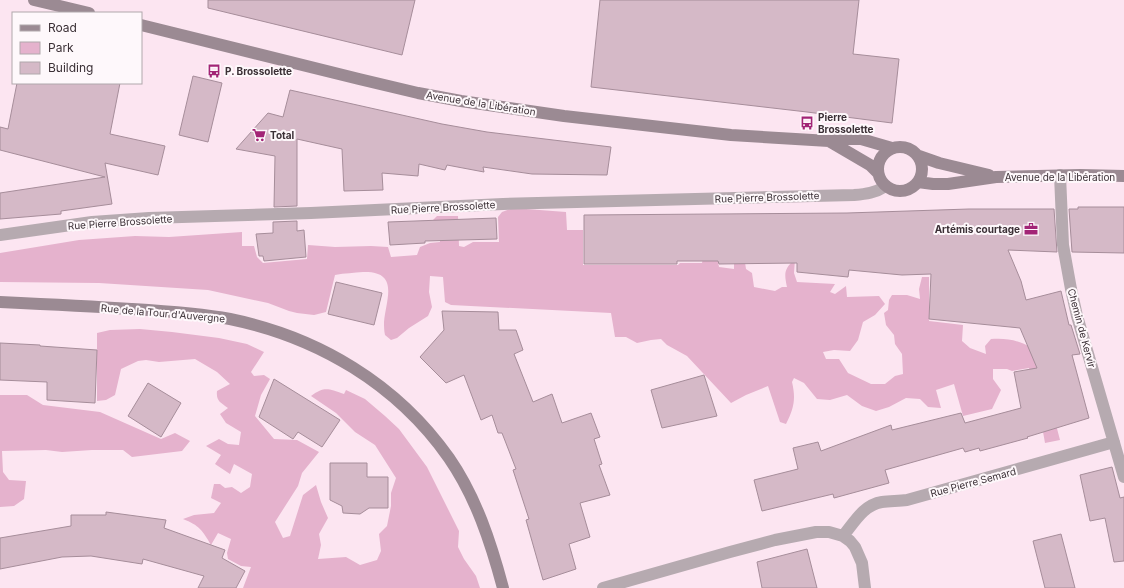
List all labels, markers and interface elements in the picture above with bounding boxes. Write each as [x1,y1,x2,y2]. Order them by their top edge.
legend [12,12,142,84]
text: Road [48,20,77,35]
text: Park [48,40,74,55]
text: Building [48,60,93,75]
bus stop icon: P. Brossolette [206,63,222,79]
place label: P. Brossolette [225,65,292,77]
street label: Avenue de la Libération [425,88,537,118]
place label: Pierre Brossolette [818,111,873,135]
bus stop icon: Pierre Brossolette [799,115,815,131]
supermarket icon: Total [251,127,267,143]
place label: Total [270,129,295,141]
street label: Avenue de la Libération [1005,171,1115,183]
street label: Rue Pierre Brossolette [714,189,820,205]
street label: Rue Pierre Brossolette [390,198,496,216]
street label: Rue Pierre Brossolette [67,212,173,232]
office icon: Artémis courtage [1023,221,1039,237]
place label: Artémis courtage [935,223,1020,236]
street label: Chemin de Kervir [1066,287,1098,369]
street label: Rue de la Tour d'Auvergne [100,302,226,324]
street label: Rue Pierre Semard [929,465,1017,499]

